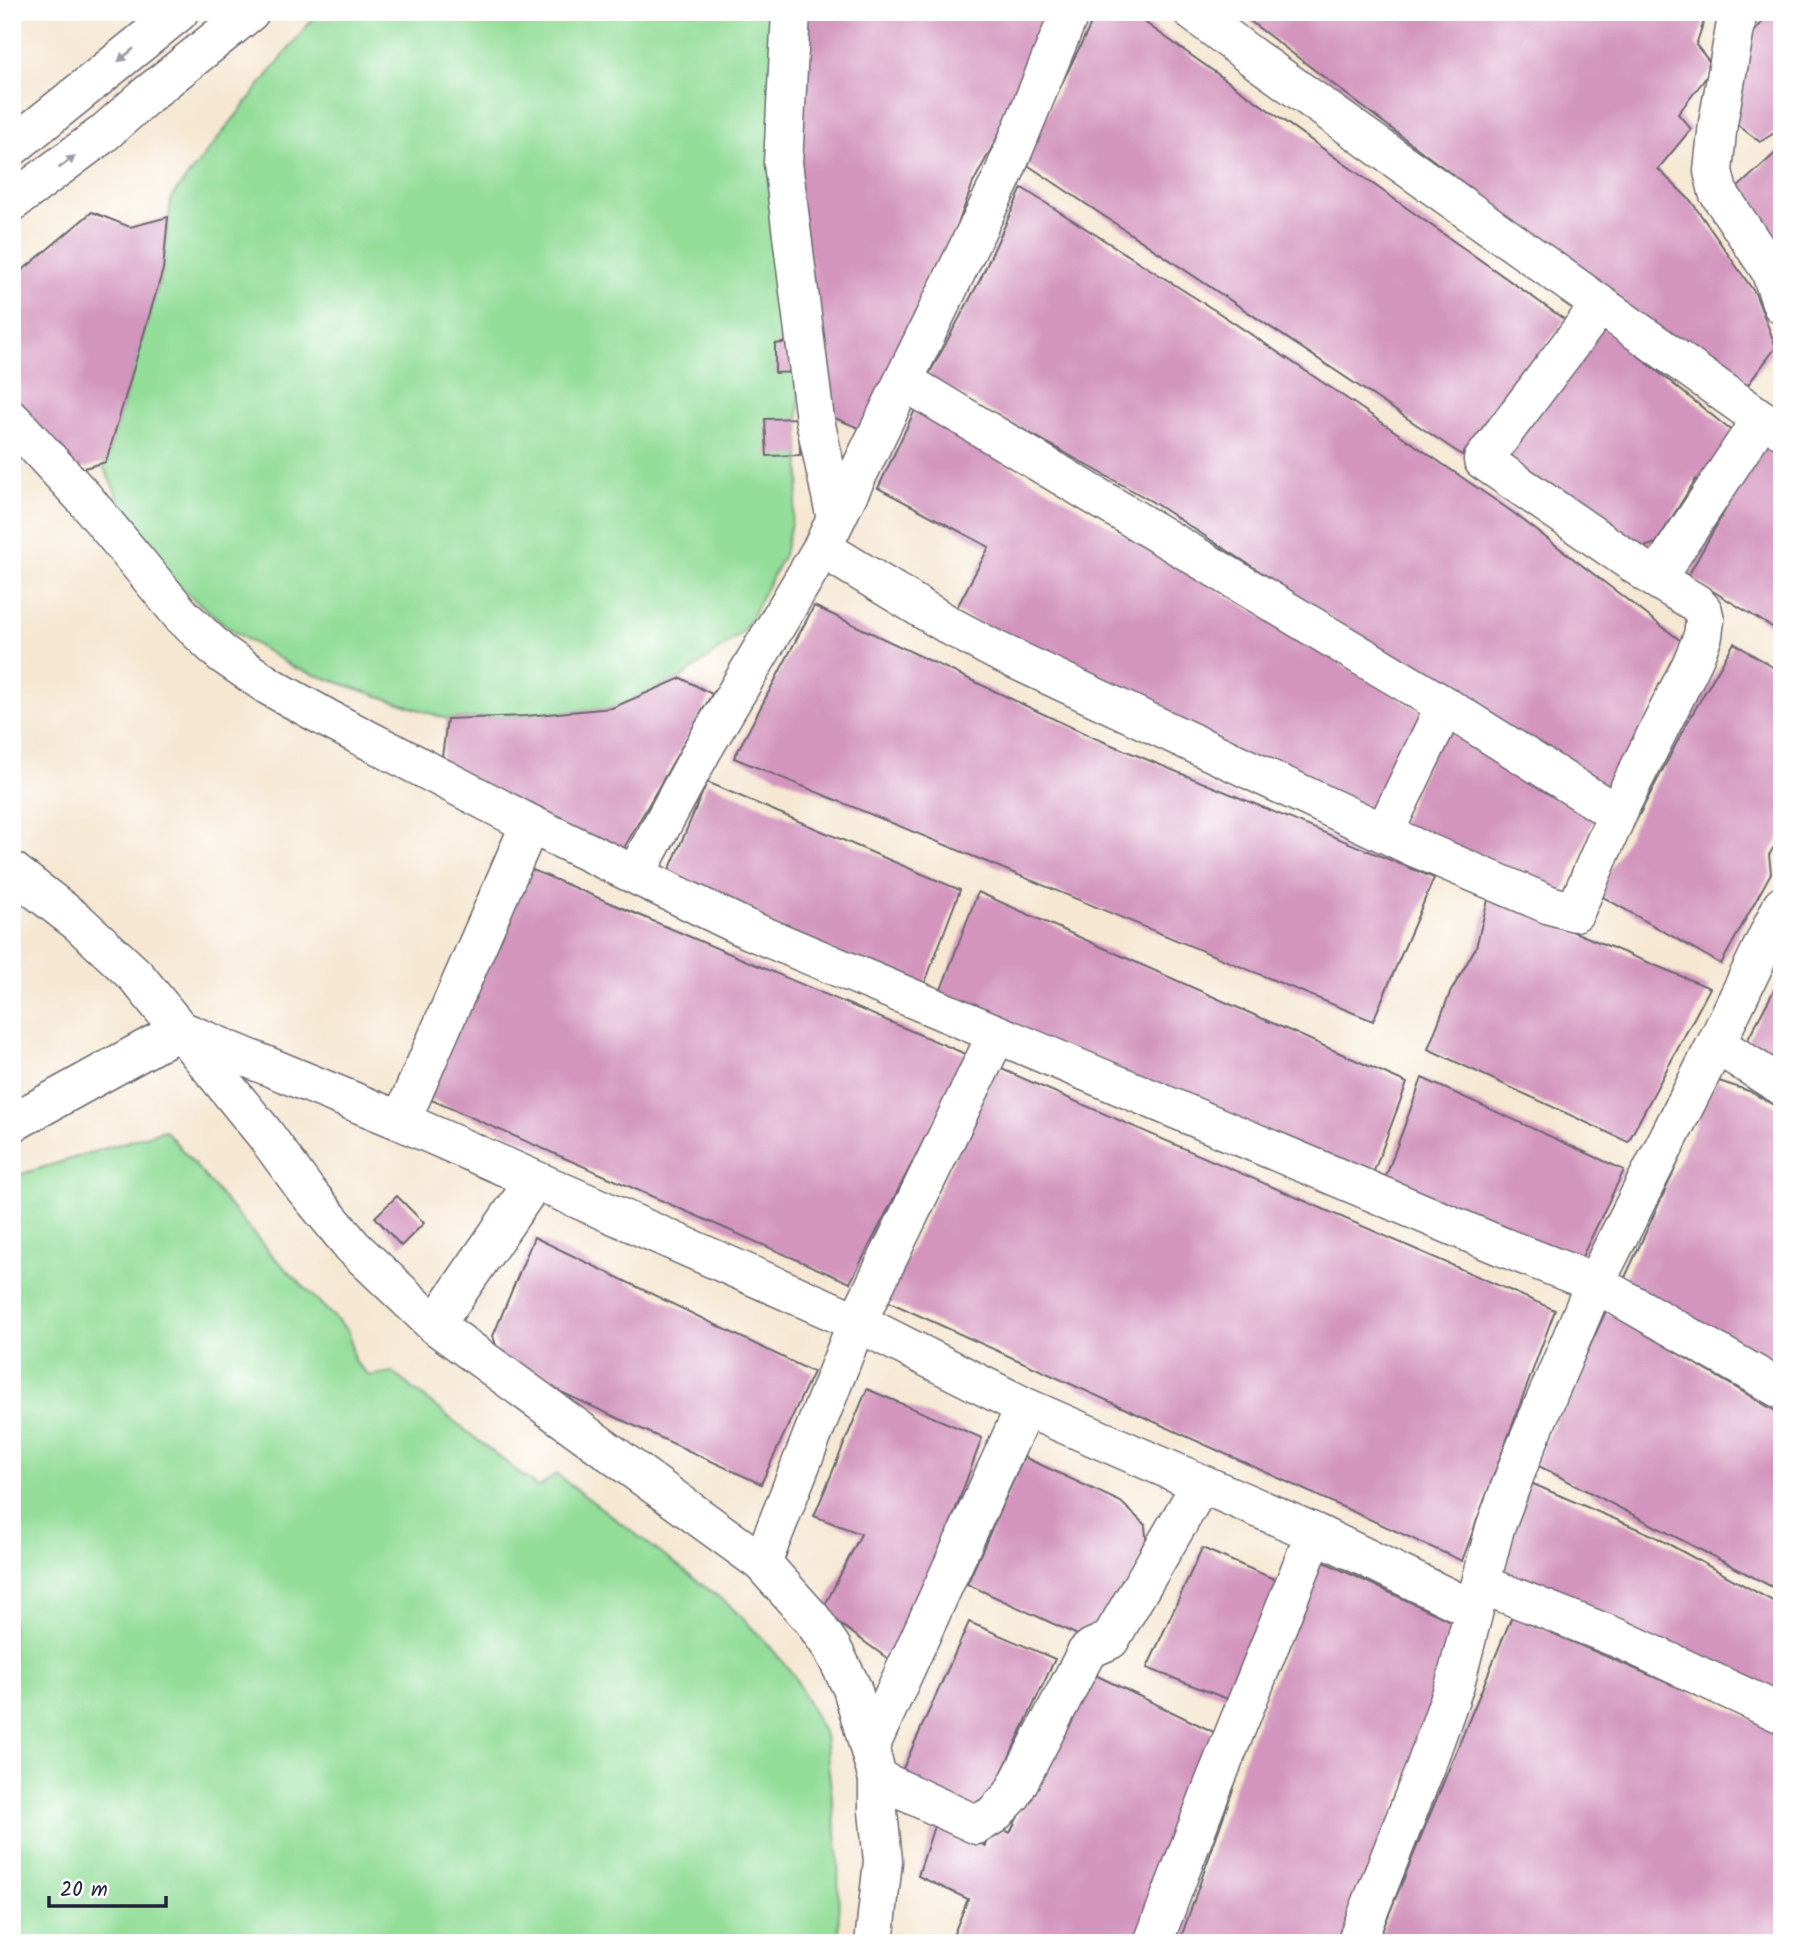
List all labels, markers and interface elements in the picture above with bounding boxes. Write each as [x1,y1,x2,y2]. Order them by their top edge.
one-way arrow [117,47,134,62]
one-way arrow [58,155,76,169]
scale bar [49,1864,166,1908]
text: 20 m [60,1874,108,1907]

